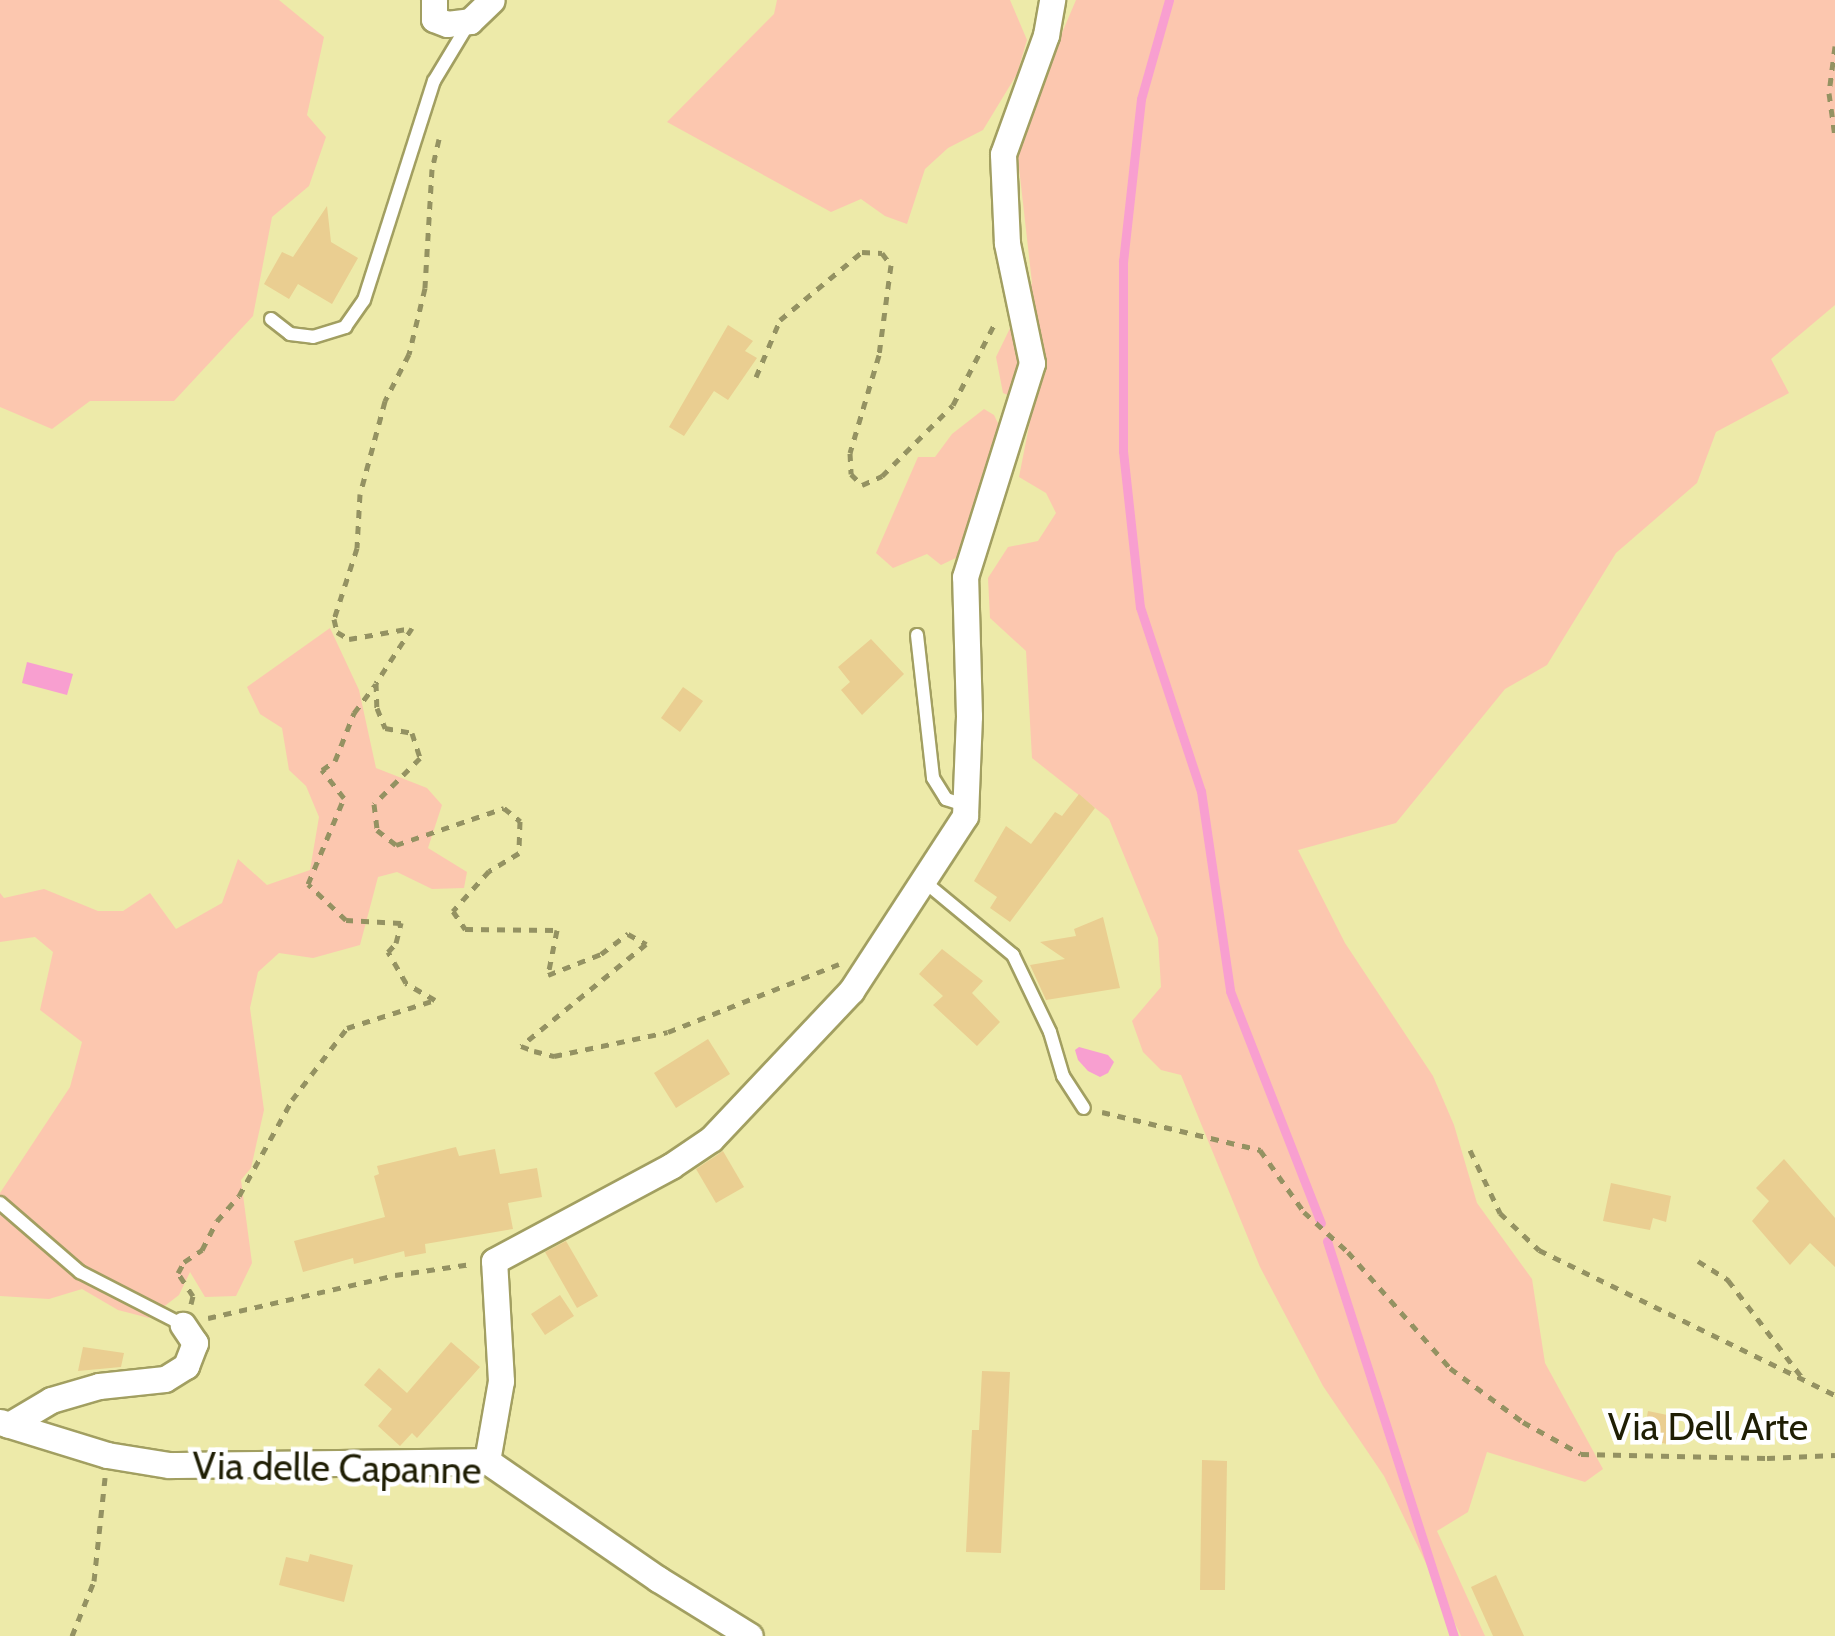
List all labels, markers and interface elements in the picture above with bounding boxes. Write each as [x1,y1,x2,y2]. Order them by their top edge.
street label: Via Dell Arte [1608,1404,1808,1450]
street label: Via delle Capanne [192,1443,482,1493]

